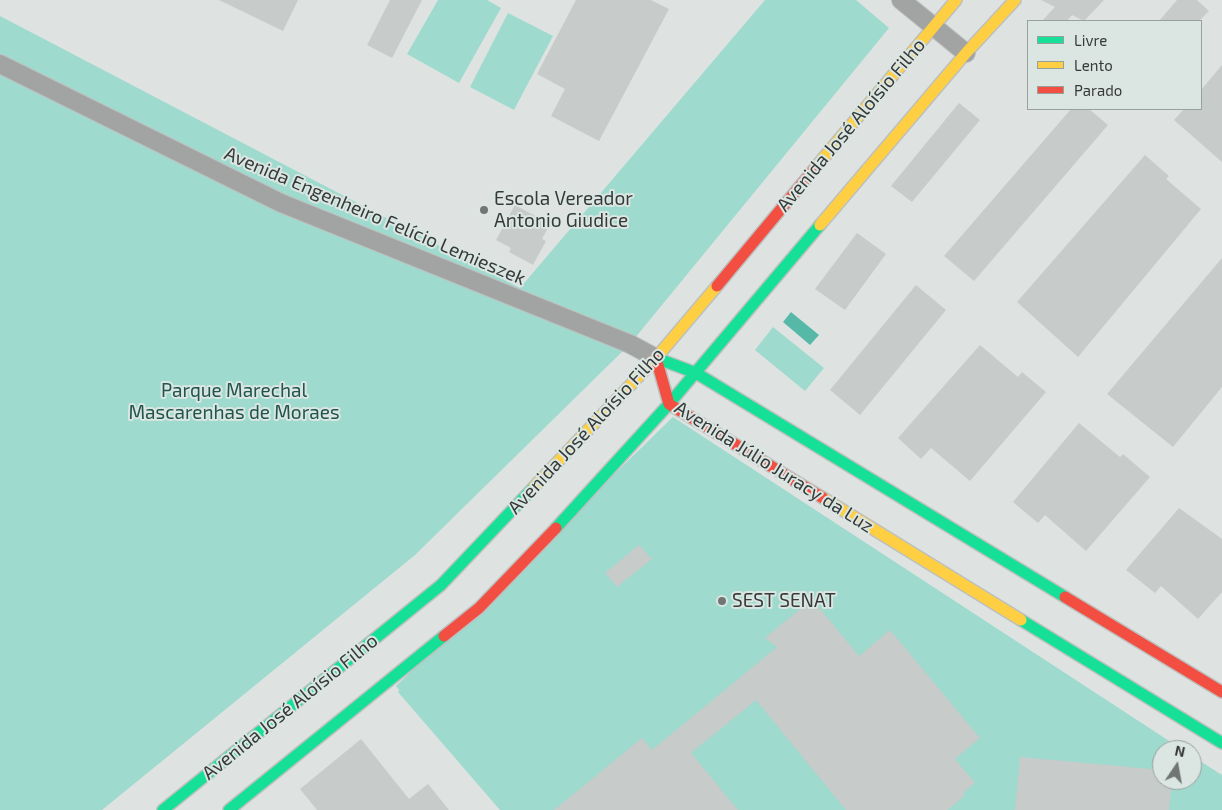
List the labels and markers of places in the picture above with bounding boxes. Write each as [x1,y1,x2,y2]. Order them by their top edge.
place label: Escola Vereador Antonio Giudice [494,188,633,232]
marker: Escola Vereador Antonio Giudice [478,204,490,216]
place label: SEST SENAT [732,590,836,612]
marker: SEST SENAT [716,595,728,607]

